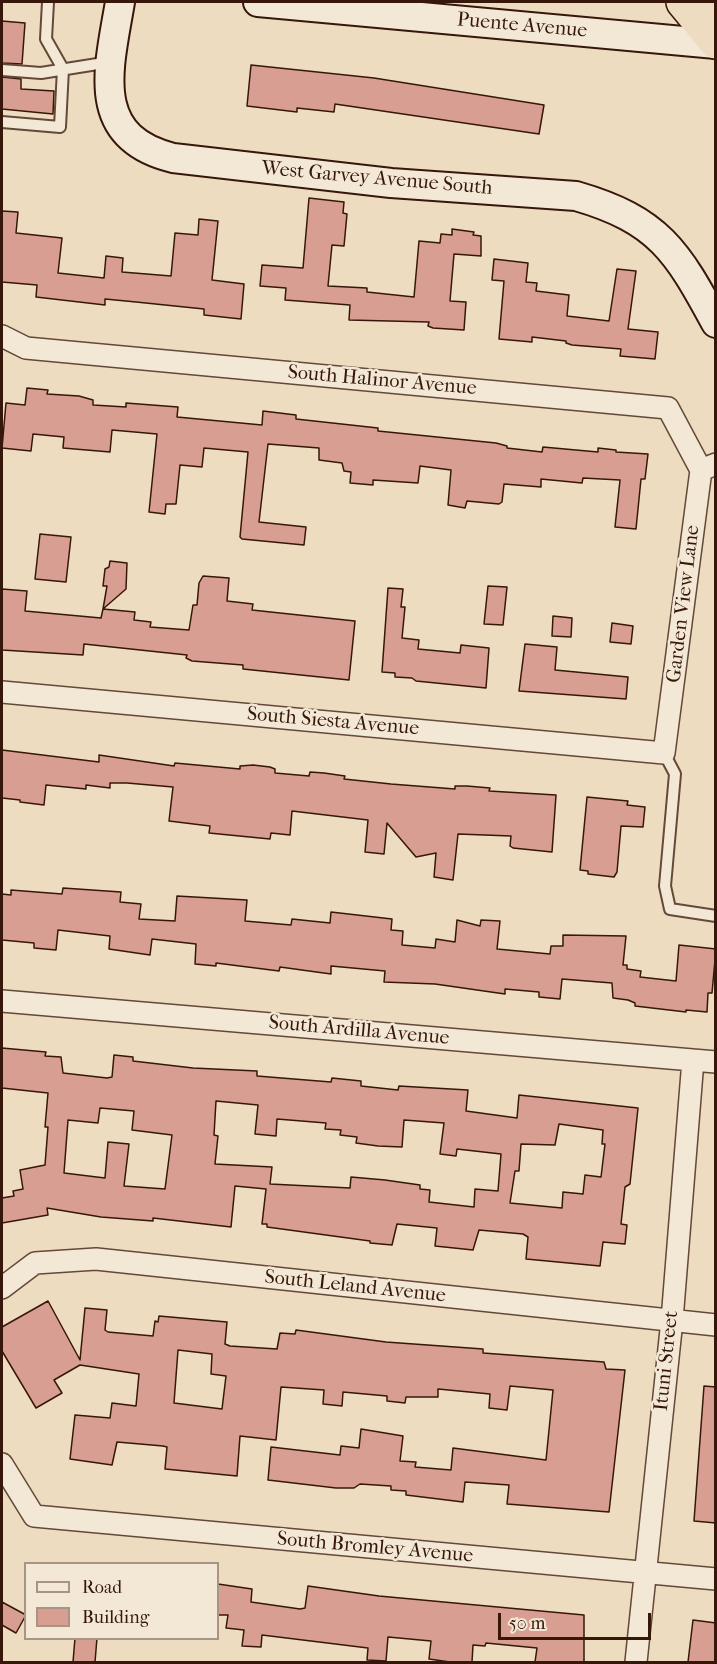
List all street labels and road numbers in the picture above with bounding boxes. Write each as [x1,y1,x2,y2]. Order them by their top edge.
street label: Puente Avenue [456,8,588,44]
street label: West Garvey Avenue South [260,157,494,201]
street label: South Halinor Avenue [287,361,477,401]
street label: Garden View Lane [662,524,706,684]
street label: South Siesta Avenue [246,703,420,741]
street label: South Ardilla Avenue [268,1011,450,1051]
street label: South Leland Avenue [263,1266,447,1308]
street label: Ituni Street [650,1310,684,1412]
street label: South Bromley Avenue [276,1527,474,1569]

